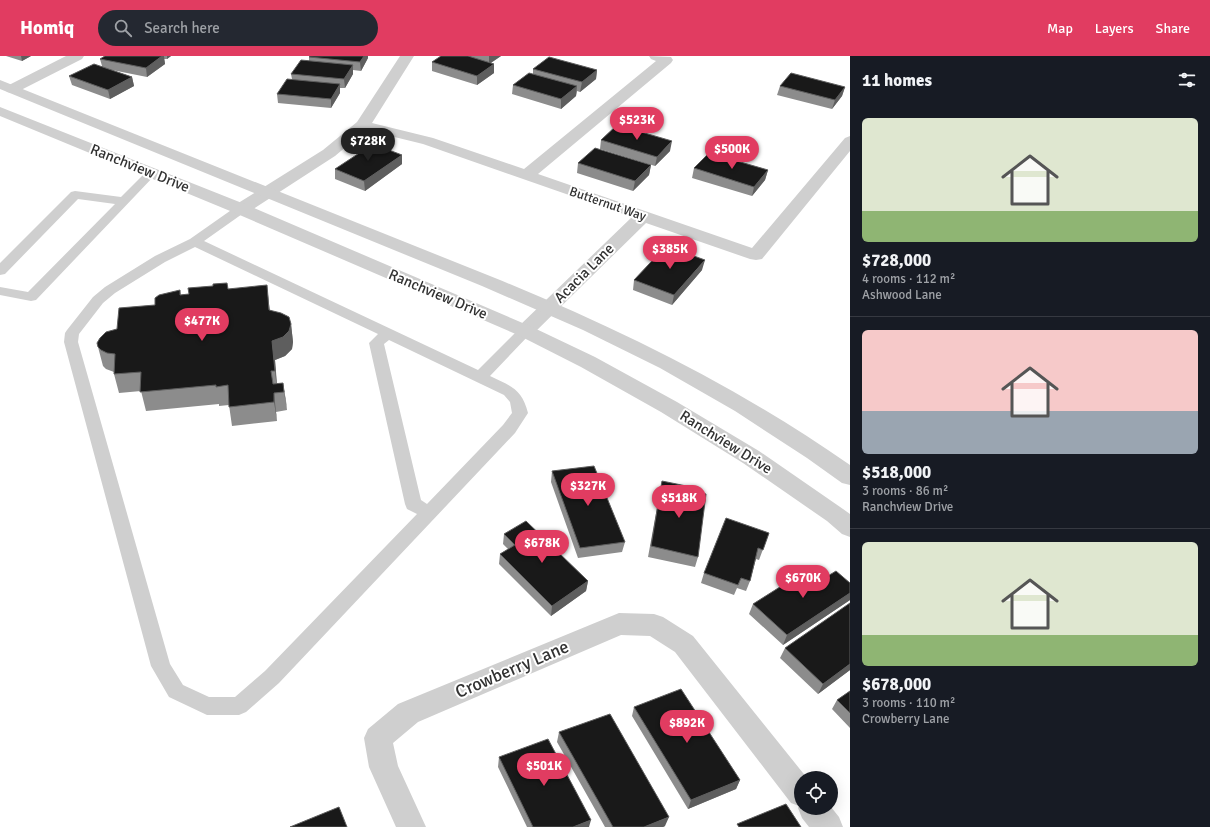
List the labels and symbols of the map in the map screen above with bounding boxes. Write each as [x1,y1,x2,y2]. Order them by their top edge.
pin: $523K [609,107,665,141]
pin: $728K [340,128,396,162]
pin: $500K [704,136,760,170]
street label: Ranchview Drive [88,140,192,196]
street label: Butternut Way [567,183,648,225]
pin: $385K [642,236,698,270]
street label: Acacia Lane [550,239,618,307]
street label: Ranchview Drive [386,265,490,323]
pin: $477K [174,308,230,342]
street label: Ranchview Drive [677,406,775,478]
pin: $327K [560,473,616,507]
pin: $518K [651,485,707,519]
pin: $678K [514,530,570,564]
pin: $670K [775,565,831,599]
street label: Crowberry Lane [452,635,572,703]
pin: $892K [659,710,715,744]
pin: $501K [516,753,572,787]

